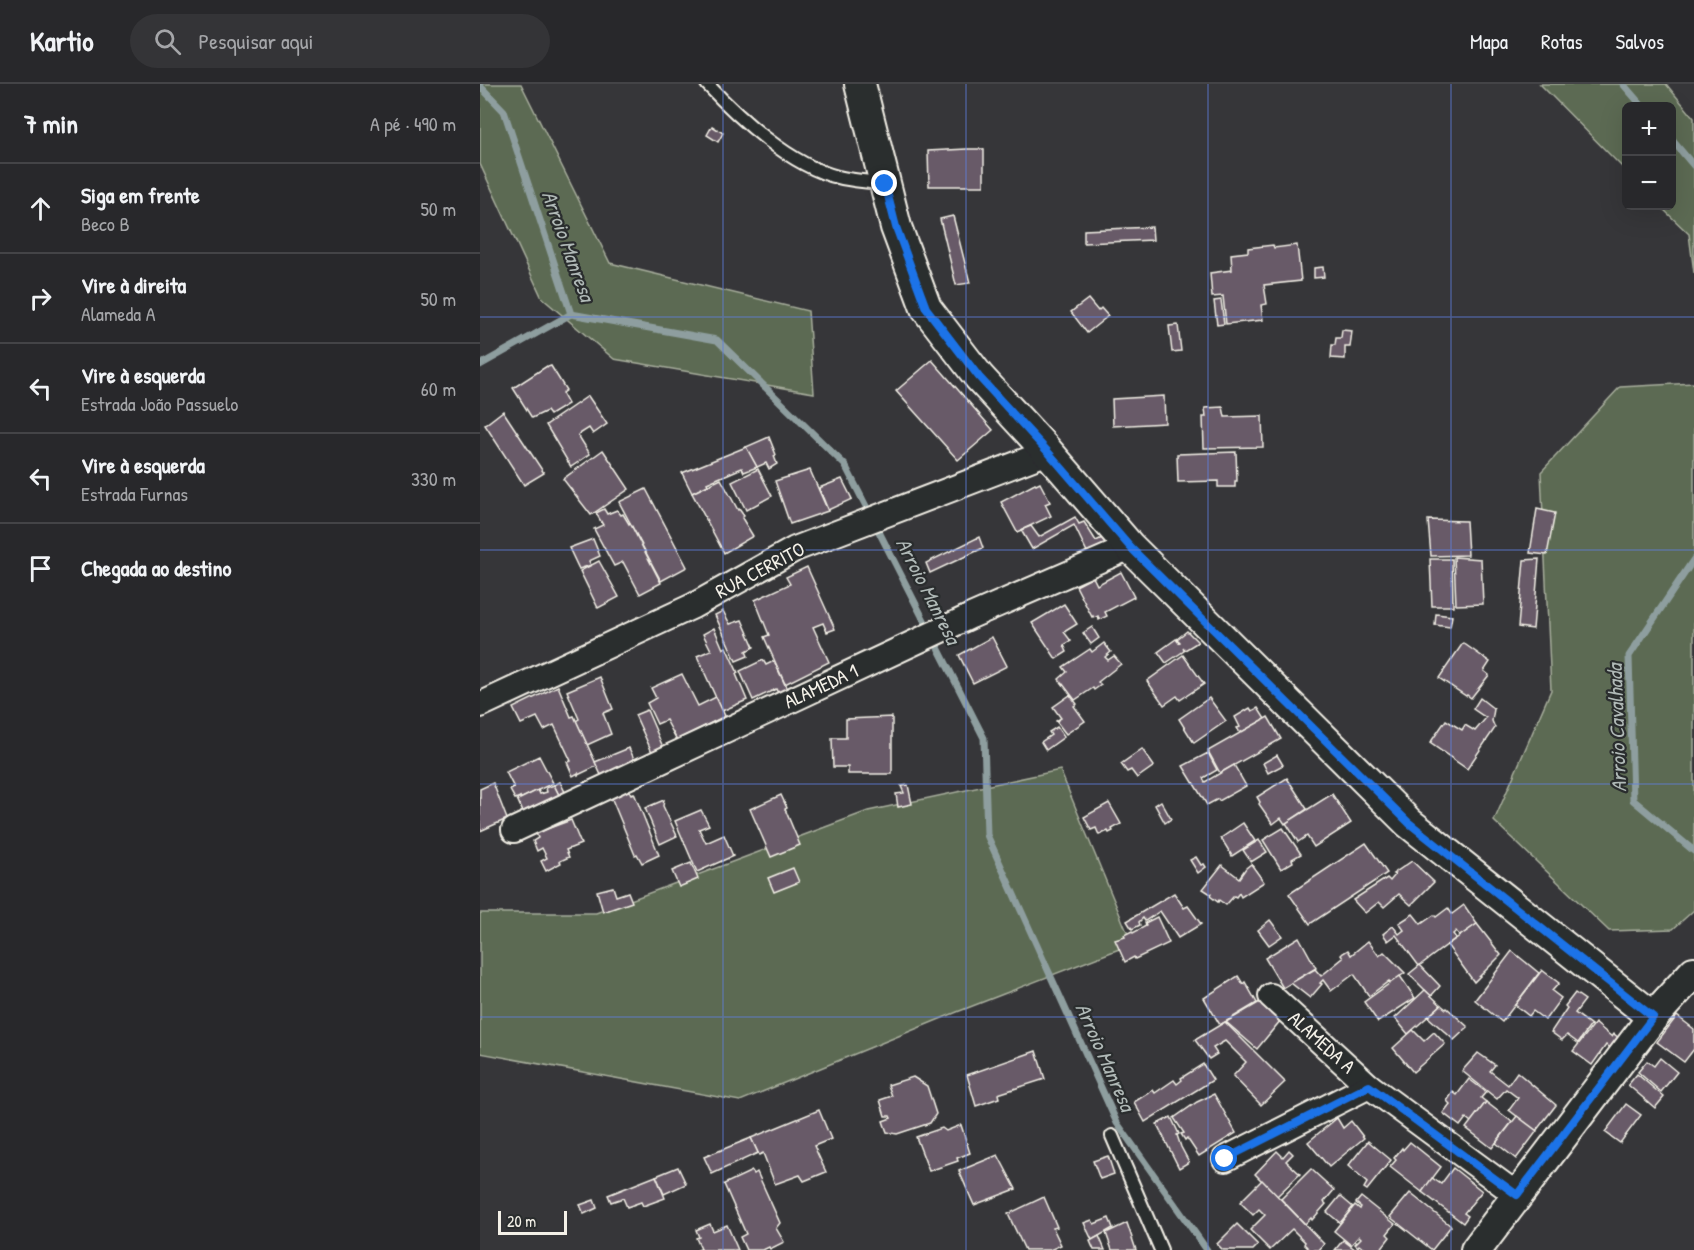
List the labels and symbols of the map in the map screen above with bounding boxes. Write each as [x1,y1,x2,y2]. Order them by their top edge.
route end [871,170,897,196]
water label: Arroio Manresa [535,186,603,308]
water label: Arroio Manresa [889,533,969,651]
street label: RUA CERRITO [710,535,809,604]
street label: ALAMEDA 1 [779,657,862,714]
water label: Arroio Cavalhada [1600,661,1633,793]
water label: Arroio Manresa [1069,998,1143,1118]
street label: ALAMEDA A [1283,1004,1362,1079]
route start [1211,1145,1237,1171]
scale bar [498,1208,567,1236]

